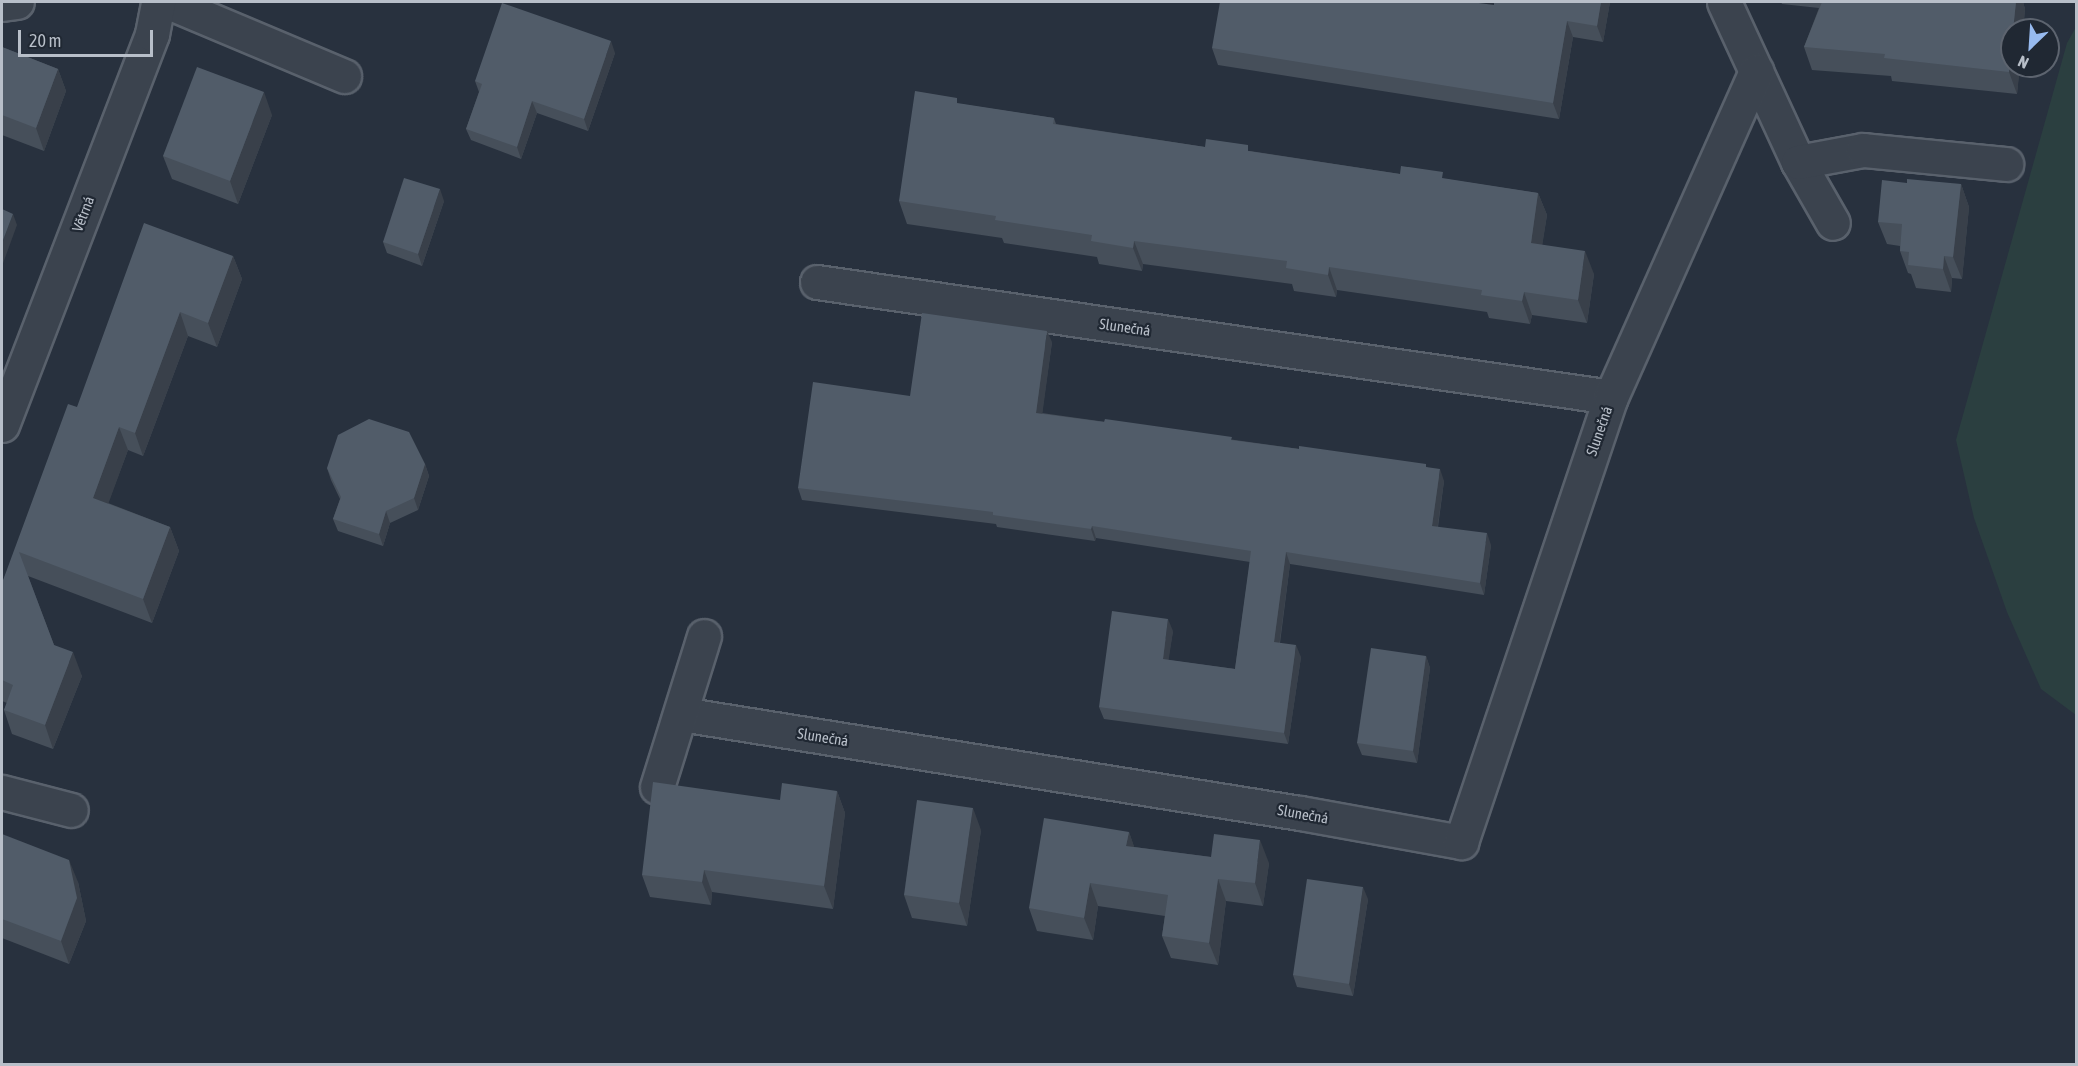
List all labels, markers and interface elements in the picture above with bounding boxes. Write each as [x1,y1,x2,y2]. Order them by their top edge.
scale bar [21,18,156,56]
north arrow [2000,18,2060,78]
text: 20 m [29,30,61,51]
text: N [2015,52,2031,73]
street label: Větrná [68,194,98,234]
street label: Slunečná [1098,315,1152,339]
street label: Slunečná [1582,404,1616,458]
street label: Slunečná [796,724,850,750]
street label: Slunečná [1276,801,1330,827]

